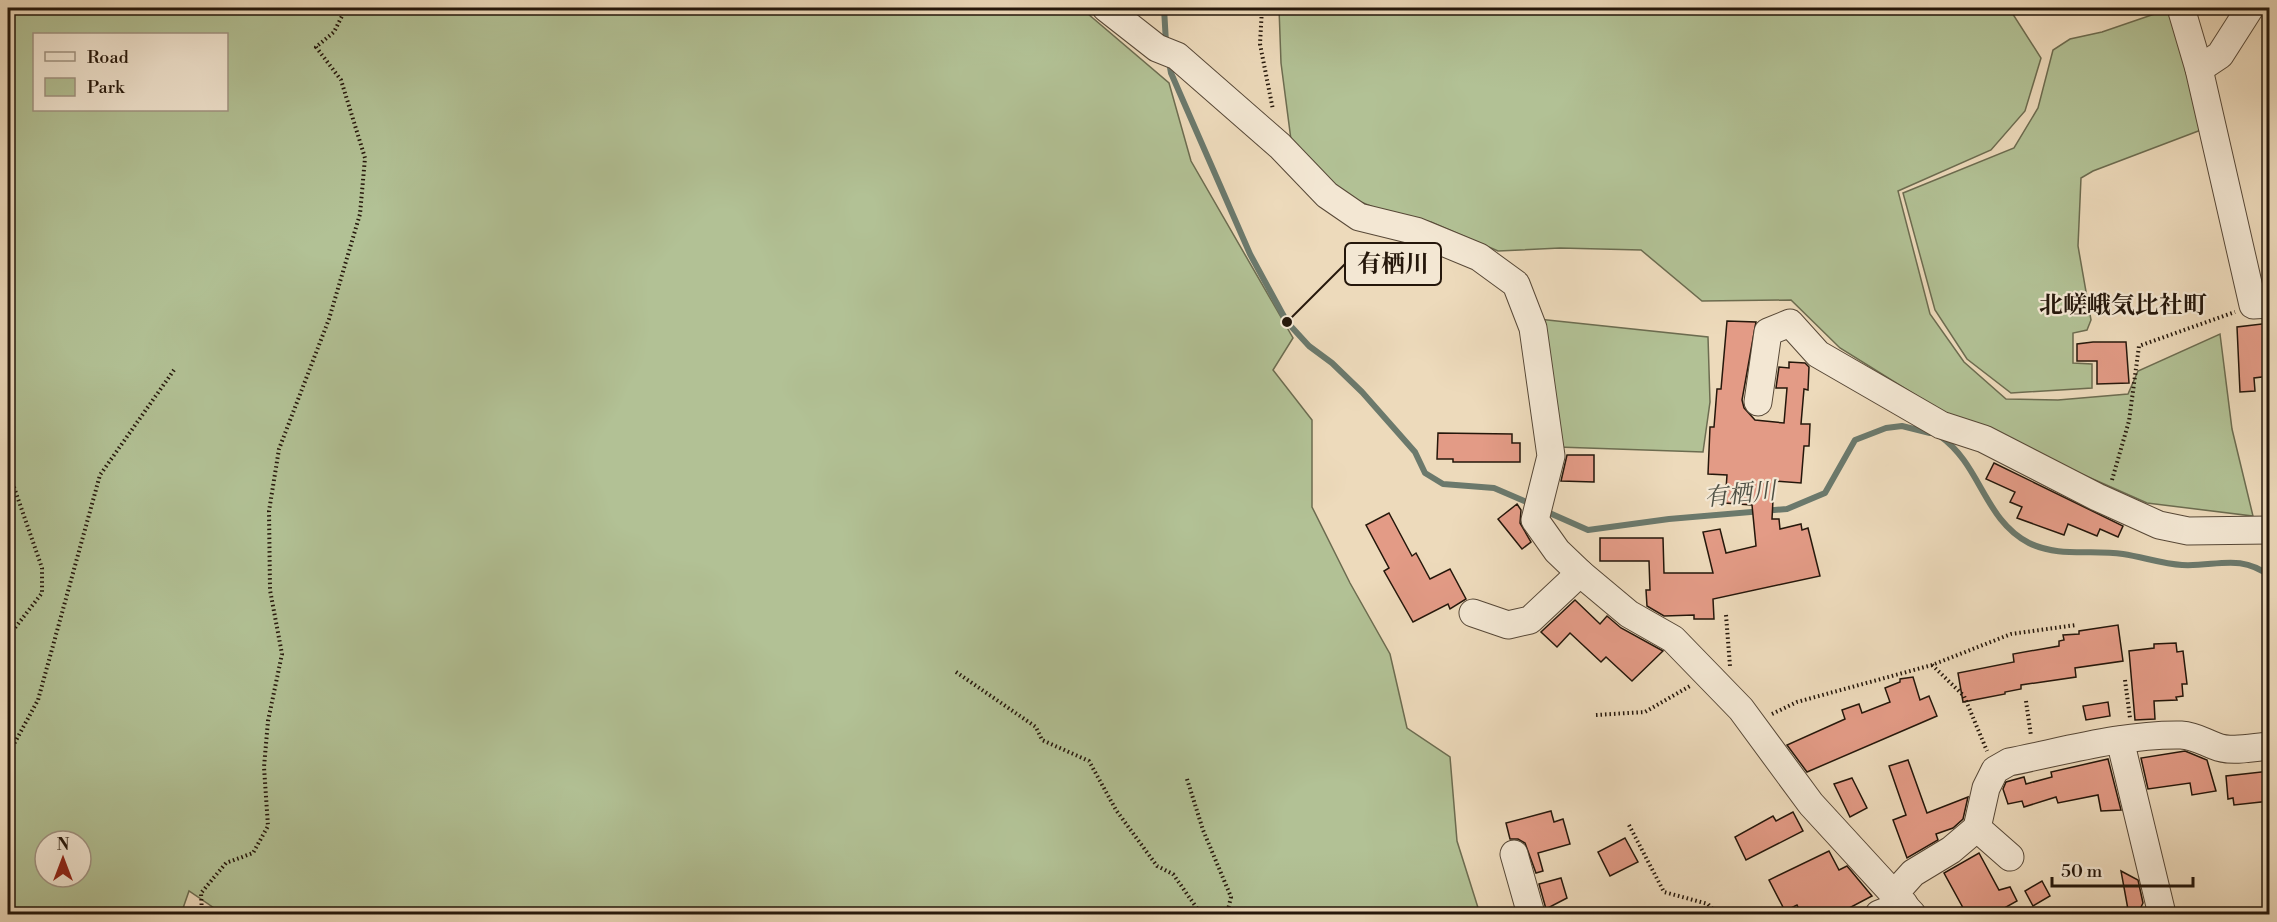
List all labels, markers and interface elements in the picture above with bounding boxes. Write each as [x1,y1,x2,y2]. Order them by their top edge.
legend [33,33,228,111]
text: Road [87,46,130,69]
text: Park [87,76,126,99]
callout: 有栖川 [1345,243,1441,285]
text: 有栖川 [1357,250,1429,280]
district label: 北嵯峨気比社町 [2039,291,2207,321]
water label: 有栖川 [1703,476,1780,514]
north arrow [33,829,93,889]
text: N [57,835,70,855]
scale bar [2052,850,2193,888]
text: 50 m [2061,860,2103,883]

